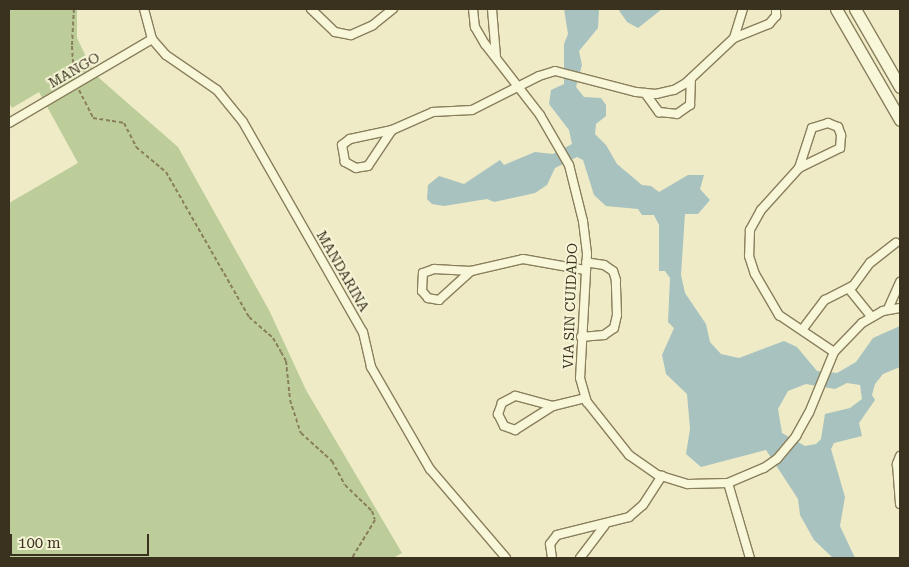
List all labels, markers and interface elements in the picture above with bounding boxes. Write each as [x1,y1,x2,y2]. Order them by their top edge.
street label: MANGO [45,49,103,91]
street label: MANDARINA [313,228,373,314]
street label: VIA SIN CUIDADO [559,243,581,369]
scale bar [12,524,151,556]
text: 100 m [18,534,61,552]

